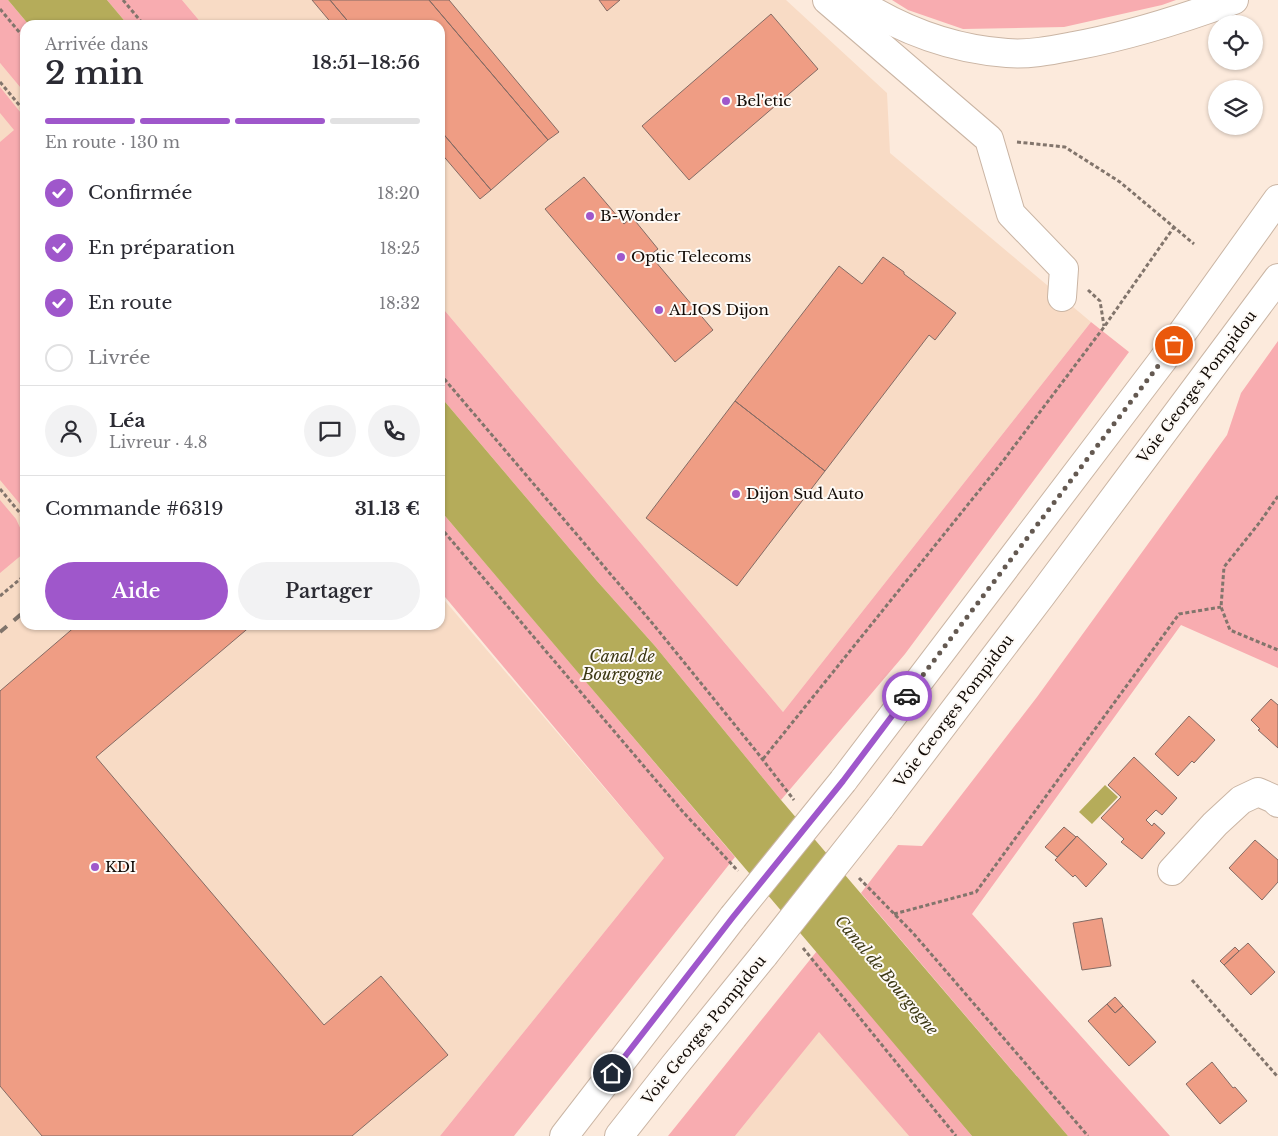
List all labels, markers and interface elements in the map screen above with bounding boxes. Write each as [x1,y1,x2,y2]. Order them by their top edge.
map controls [1208,15,1263,135]
button: locate [1208,15,1263,70]
text: Arrivée dans [45,34,148,54]
text: 18:51–18:56 [312,51,420,74]
text: 2 min [45,53,144,93]
button: layers [1208,80,1263,135]
place label: Bel'etic [736,91,791,110]
marker: Bel'etic [720,95,732,107]
text: En route · 130 m [45,132,180,152]
icon: check [45,179,73,207]
text: Confirmée [88,181,192,204]
text: 18:20 [377,183,420,203]
place label: B-Wonder [600,206,681,225]
marker: B-Wonder [584,210,596,222]
icon: check [45,234,73,262]
text: En préparation [88,236,235,259]
text: 18:25 [380,238,420,258]
place label: Optic Telecoms [631,247,751,266]
marker: Optic Telecoms [615,251,627,263]
icon: check [45,289,73,317]
text: En route [88,291,172,314]
text: 18:32 [379,293,420,313]
place label: ALIOS Dijon [668,300,769,319]
marker: ALIOS Dijon [653,304,665,316]
street label: Voie Georges Pompidou [1132,306,1260,468]
pin [1153,324,1195,366]
icon: bag [1160,331,1188,359]
text: Livrée [88,346,150,369]
button: person [45,405,97,457]
button: chat [304,405,356,457]
button: phone [368,405,420,457]
text: Léa [109,409,145,432]
text: Livreur · 4.8 [109,432,207,452]
place label: Dijon Sud Auto [746,484,864,503]
marker: Dijon Sud Auto [730,488,742,500]
text: Commande #6319 [45,497,224,520]
text: 31.13 € [355,497,420,520]
button: Aide [45,562,228,620]
button: Partager [238,562,420,620]
street label: Voie Georges Pompidou [889,630,1017,792]
water label: Canal de Bourgogne [581,646,663,684]
courier [882,671,932,721]
icon: car [893,682,921,710]
place label: KDI [105,857,136,876]
marker: KDI [89,861,101,873]
water label: Canal de Bourgogne [831,911,943,1039]
street label: Voie Georges Pompidou [637,951,770,1109]
pin [591,1052,633,1094]
icon: home [598,1059,626,1087]

